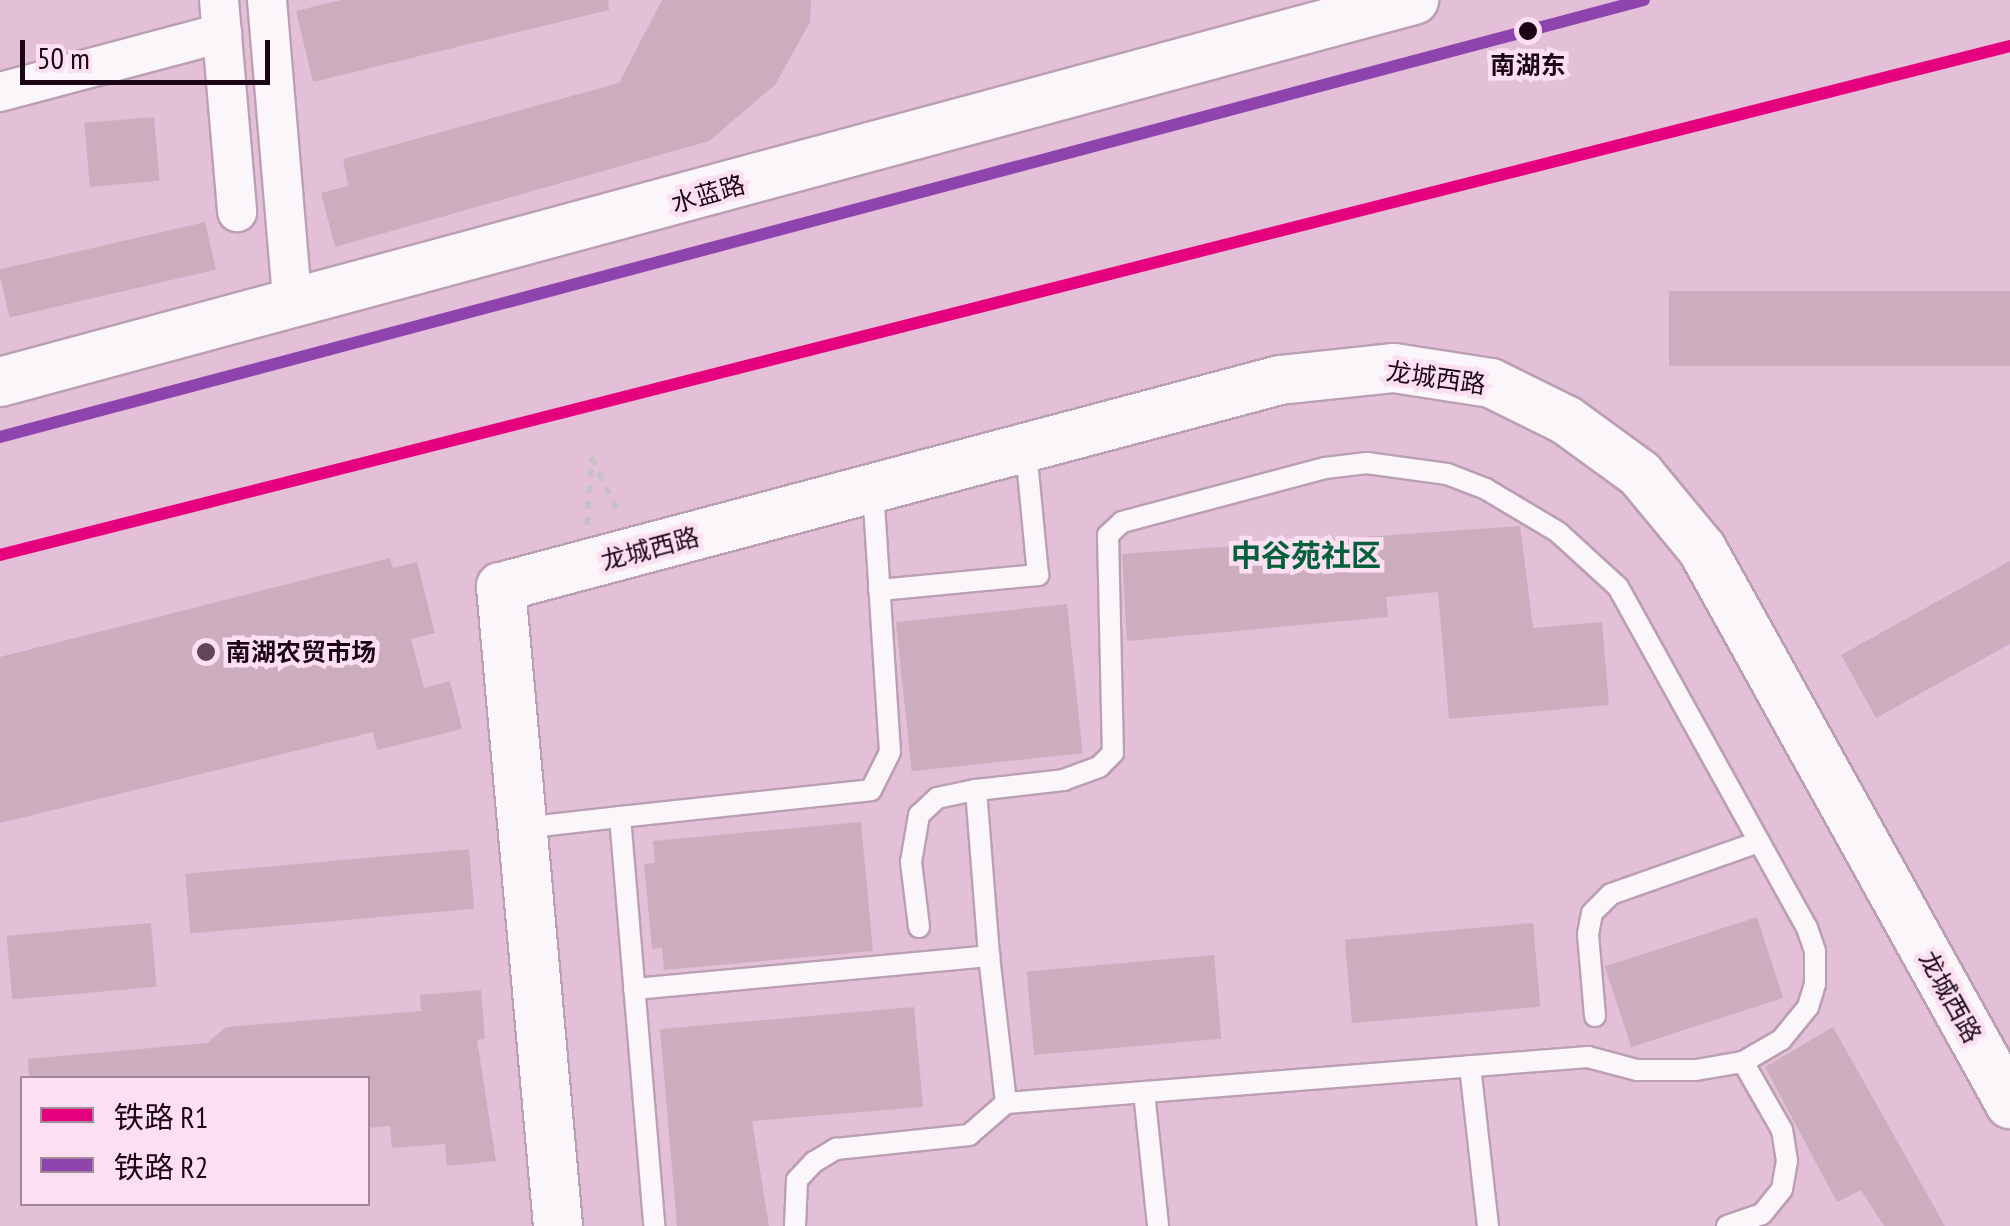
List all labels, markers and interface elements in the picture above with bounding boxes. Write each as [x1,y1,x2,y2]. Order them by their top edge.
marker: 南湖东 [1513,16,1543,46]
scale bar [25,20,275,82]
text: 50 m [37,38,90,77]
place label: 南湖东 [1491,50,1565,80]
street label: 水蓝路 [668,169,748,219]
street label: 龙城西路 [1384,356,1488,400]
street label: 龙城西路 [598,522,702,576]
district label: 中谷苑社区 [1231,537,1381,573]
place label: 南湖农贸市场 [226,637,376,667]
marker: 南湖农贸市场 [195,641,217,663]
street label: 龙城西路 [1913,946,1987,1048]
legend [20,1076,370,1206]
text: 铁路 R1 [114,1097,208,1136]
text: 铁路 R2 [114,1147,208,1186]

